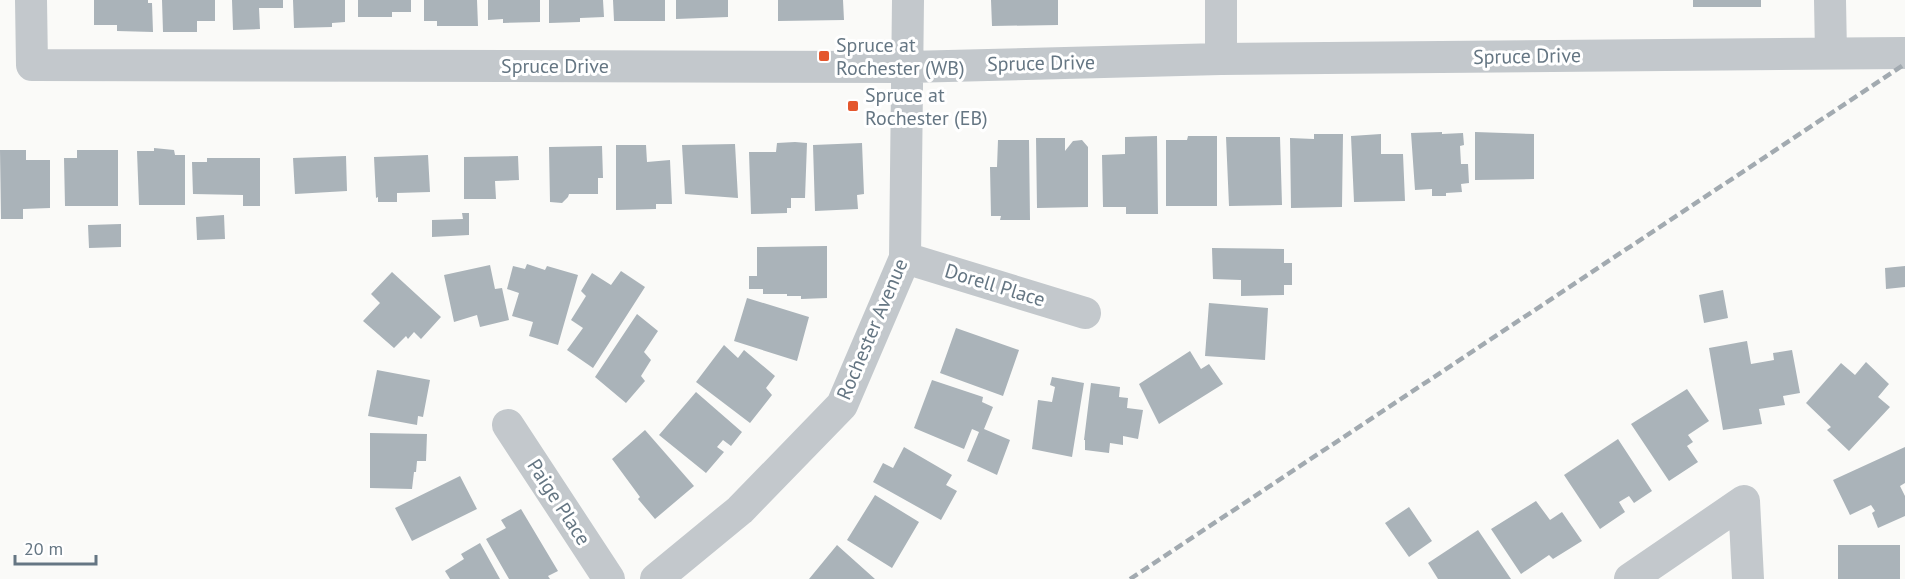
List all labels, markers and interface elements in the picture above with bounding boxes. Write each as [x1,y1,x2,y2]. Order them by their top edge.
place label: Spruce at Rochester (WB) [836,32,965,81]
street label: Spruce Drive [1473,42,1581,70]
marker: Spruce at Rochester (WB) [817,49,831,63]
street label: Spruce Drive [987,49,1095,77]
street label: Spruce Drive [501,53,609,79]
place label: Spruce at Rochester (EB) [865,82,988,131]
marker: Spruce at Rochester (EB) [846,99,860,113]
street label: Rochester Avenue [831,254,913,404]
street label: Dorell Place [942,257,1048,313]
street label: Paige Place [521,454,597,550]
scale bar [15,528,96,566]
text: 20 m [24,537,63,560]

